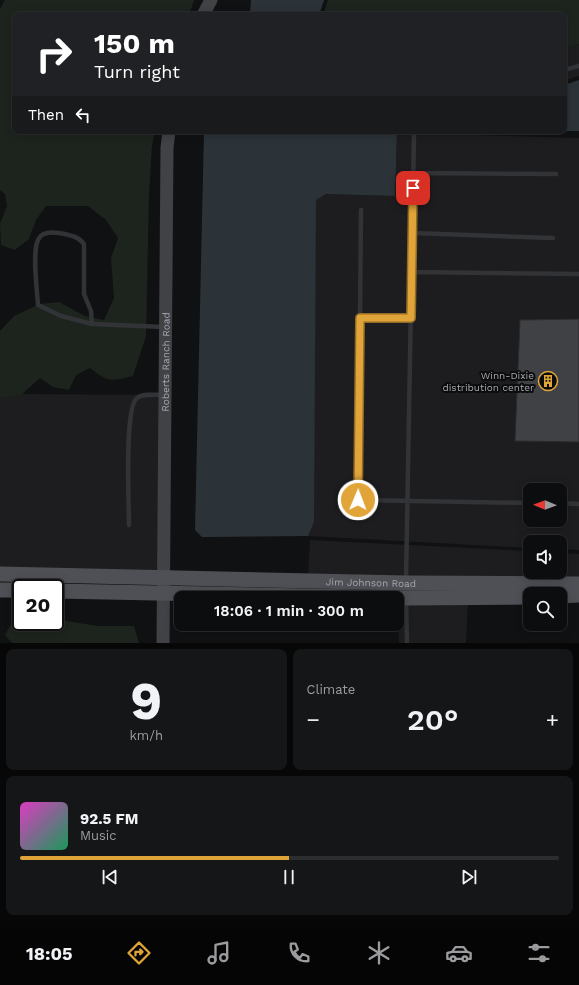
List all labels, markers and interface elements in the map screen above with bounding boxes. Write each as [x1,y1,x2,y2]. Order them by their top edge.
text: 150 m [94,27,175,60]
icon: right [28,28,80,80]
text: Turn right [94,61,180,82]
icon: left [72,104,94,126]
text: Then [28,106,64,124]
pin [396,171,430,205]
icon: arrive [402,177,424,199]
street label: Roberts Ranch Road [159,312,171,412]
place label: Winn-Dixie distribution center [442,370,534,393]
building icon: Winn-Dixie distribution center [537,370,559,392]
position arrow [337,479,379,521]
north arrow [523,483,567,527]
map controls [523,483,567,631]
button: sound [523,535,567,579]
street label: Jim Johnson Road [326,576,416,589]
speed limit sign: 20 [12,579,64,631]
button: search [523,587,567,631]
text: 18:06 · 1 min · 300 m [214,602,364,620]
text: 9 [130,671,162,732]
text: Climate [307,682,355,697]
text: 20° [407,702,458,737]
text: − [307,707,320,732]
text: + [546,707,559,732]
text: km/h [130,728,163,743]
text: 92.5 FM [80,810,138,828]
text: Music [80,828,117,843]
icon: previous [99,866,121,888]
icon: pause [278,866,300,888]
icon: next [458,866,480,888]
icon: directions [125,939,153,967]
icon: music [205,939,233,967]
icon: phone [285,939,313,967]
icon: climate [365,939,393,967]
icon: car [445,939,473,967]
icon: filters [525,939,553,967]
text: 18:05 [26,943,73,964]

